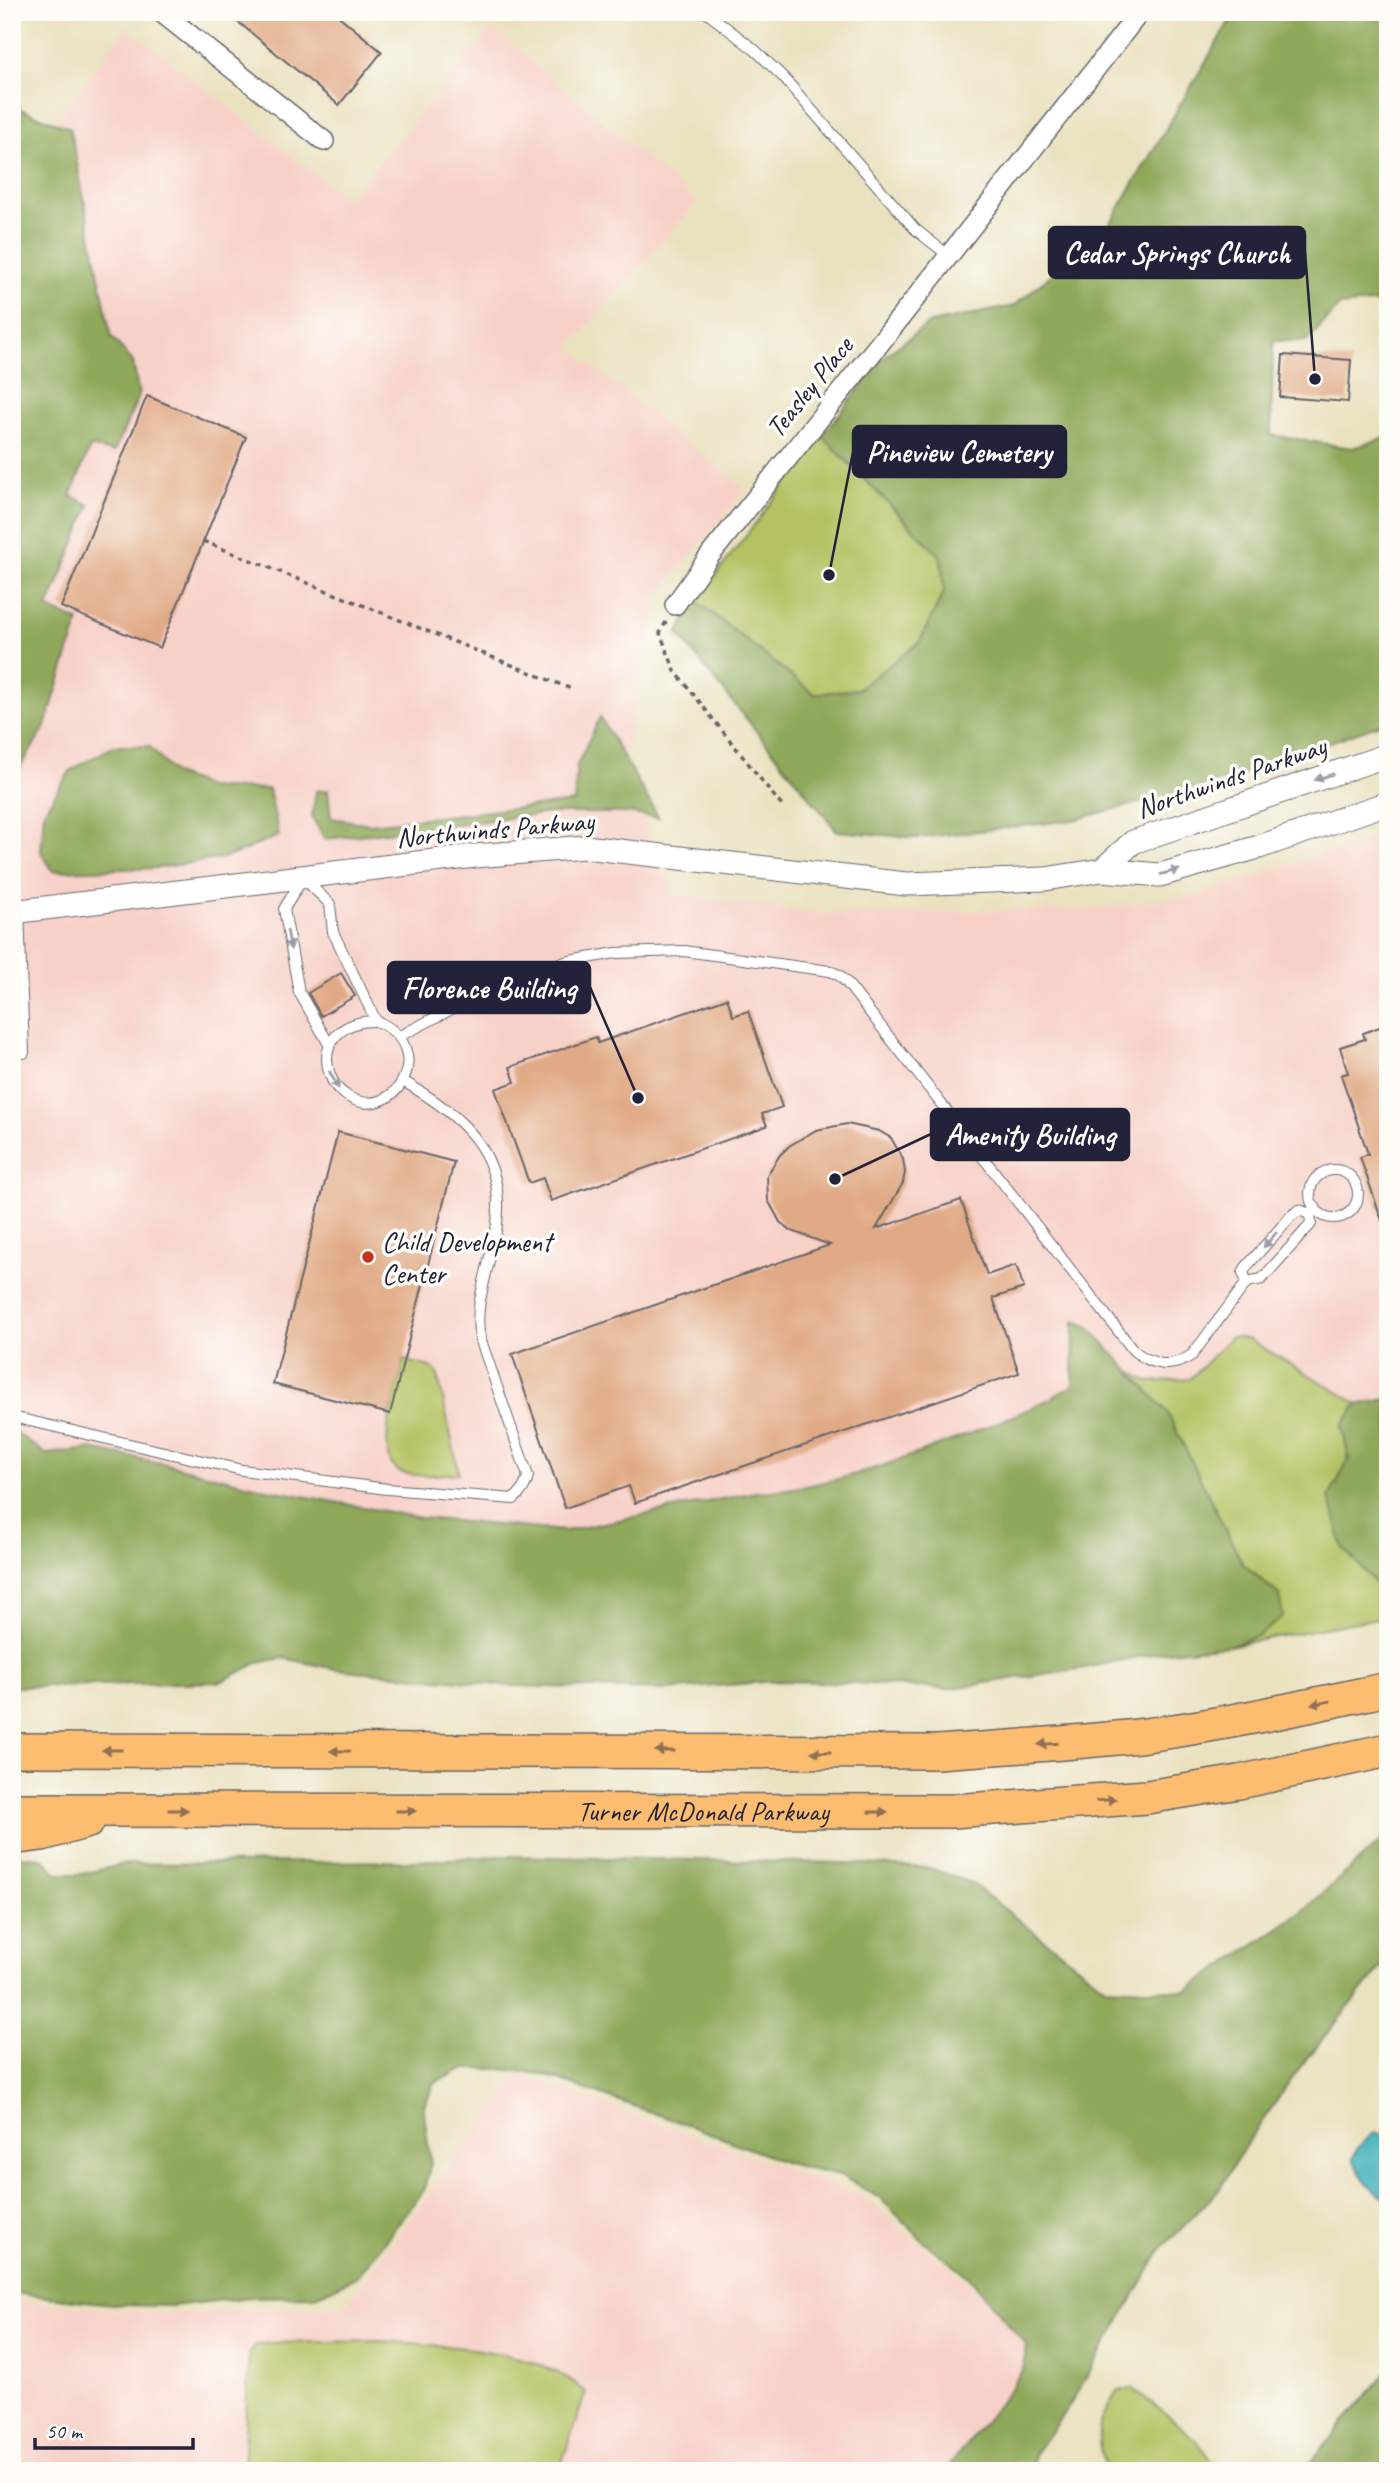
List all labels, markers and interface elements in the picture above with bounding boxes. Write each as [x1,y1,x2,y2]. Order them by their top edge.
callout: Cedar Springs Church [1049,227,1305,278]
text: Cedar Springs Church [1064,234,1292,272]
street label: Teasley Place [758,328,861,444]
callout: Pineview Cemetery [853,426,1066,477]
text: Pineview Cemetery [866,433,1054,471]
street label: Northwinds Parkway [1132,727,1333,826]
one-way arrow [1314,772,1335,783]
street label: Northwinds Parkway [395,803,598,855]
one-way arrow [1159,866,1181,877]
one-way arrow [284,929,295,951]
callout: Florence Building [388,962,590,1013]
text: Florence Building [402,969,579,1007]
one-way arrow [327,1070,339,1090]
callout: Amenity Building [931,1109,1129,1160]
text: Amenity Building [945,1116,1118,1154]
place label: Child Development Center [382,1224,555,1291]
one-way arrow [1263,1231,1278,1248]
marker: Child Development Center [360,1249,376,1265]
one-way arrow [1310,1697,1332,1708]
one-way arrow [1037,1739,1059,1750]
one-way arrow [101,1744,123,1756]
one-way arrow [329,1745,351,1757]
one-way arrow [654,1746,676,1757]
one-way arrow [809,1746,831,1758]
street label: Turner McDonald Parkway [577,1793,831,1828]
one-way arrow [1095,1794,1117,1805]
one-way arrow [168,1804,190,1816]
one-way arrow [395,1805,417,1817]
one-way arrow [868,1806,890,1818]
scale bar [35,2406,192,2450]
text: 50 m [46,2418,84,2444]

